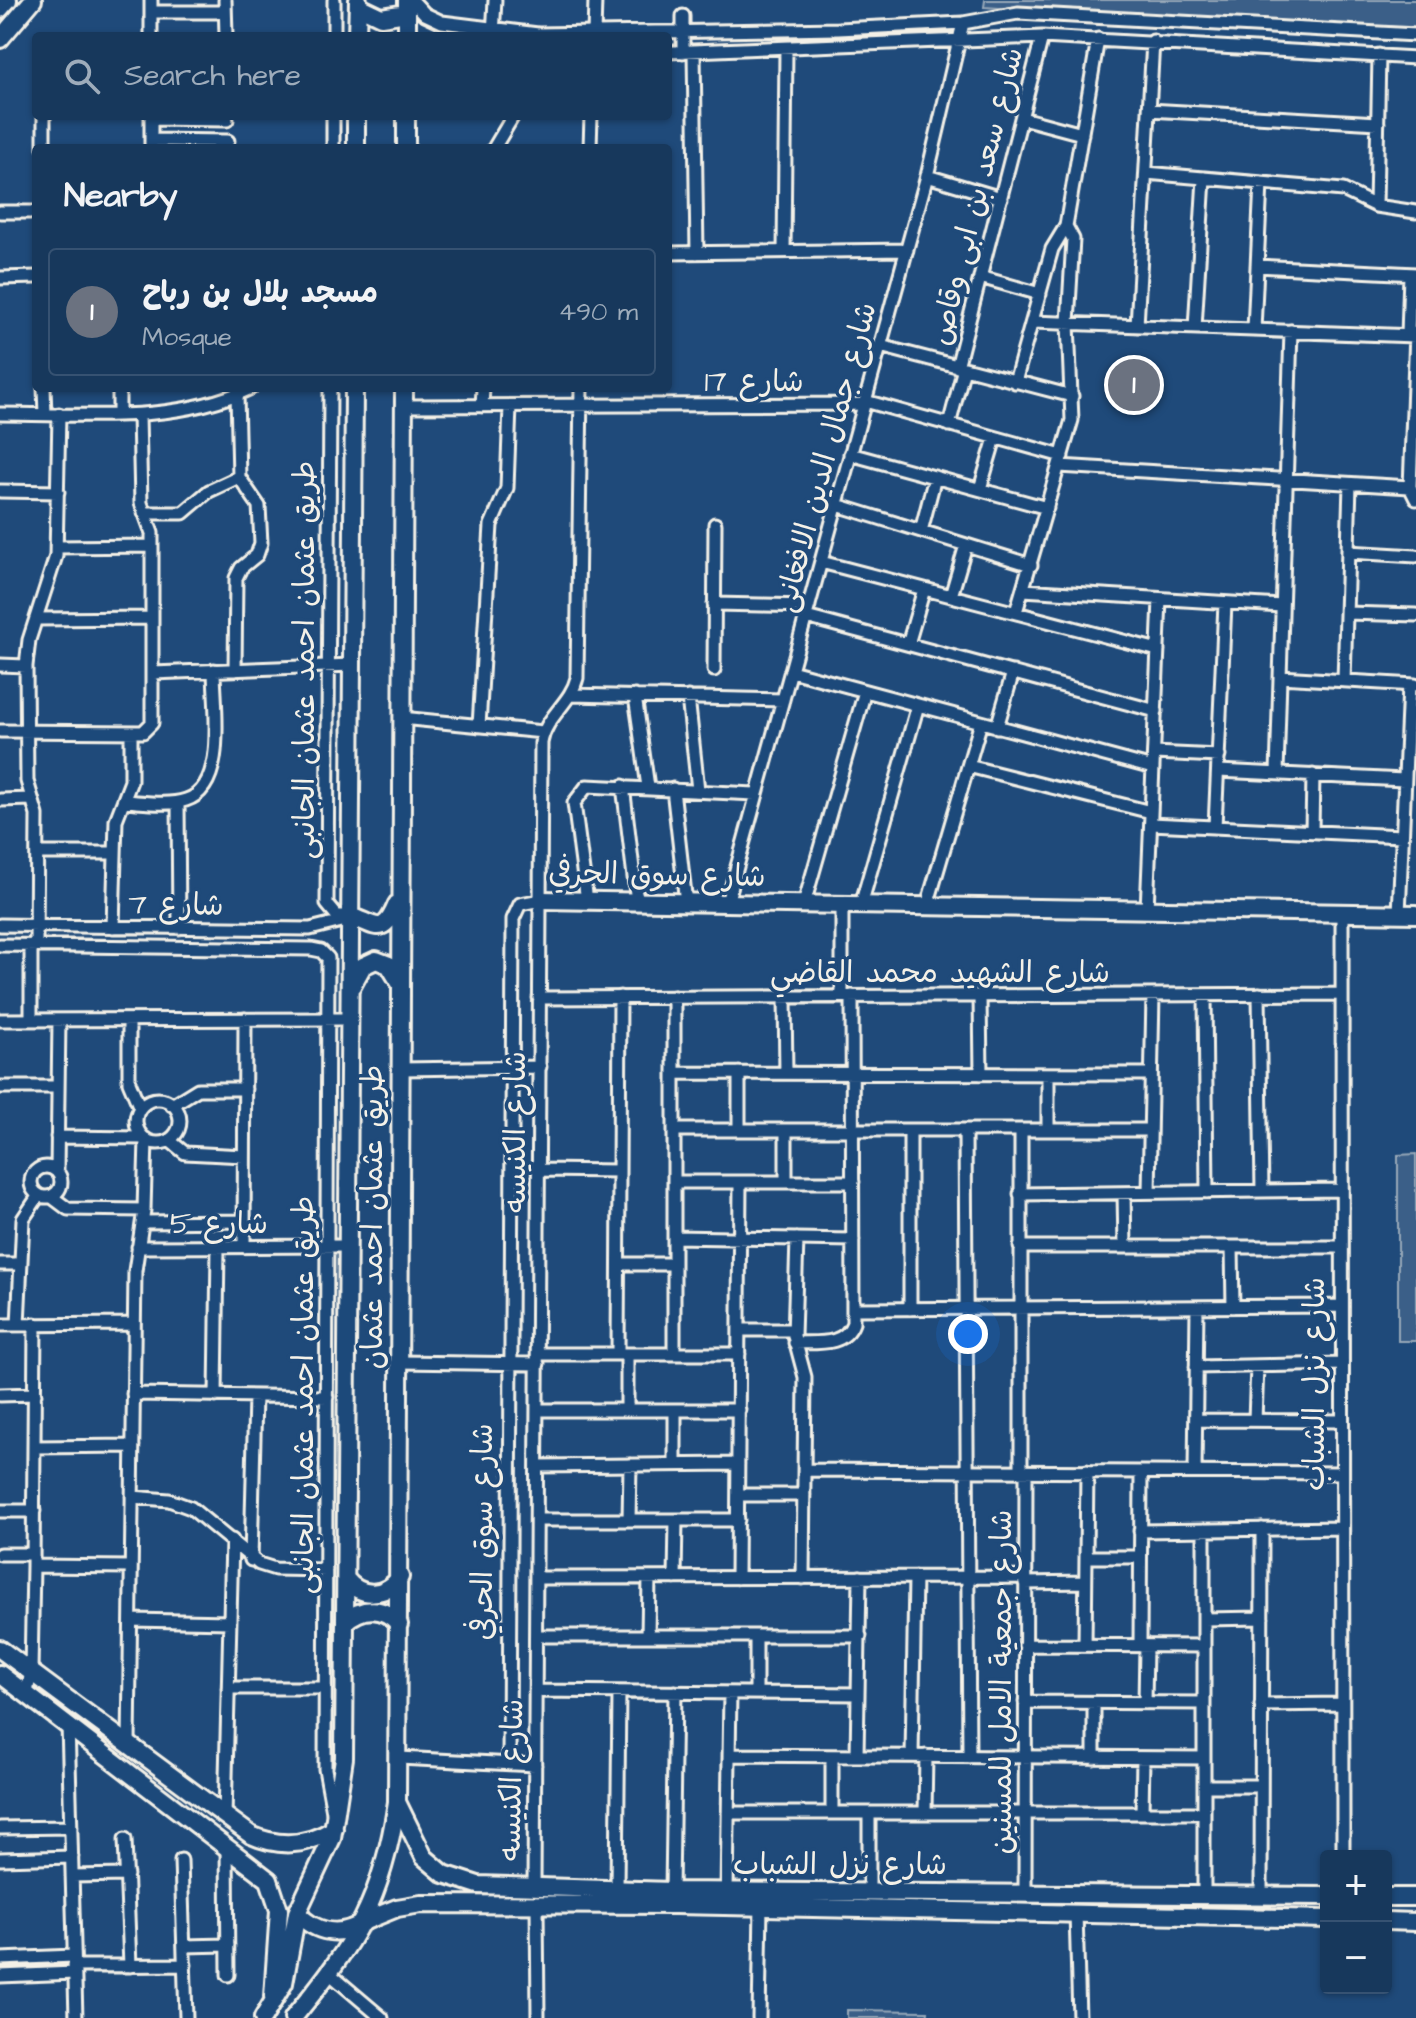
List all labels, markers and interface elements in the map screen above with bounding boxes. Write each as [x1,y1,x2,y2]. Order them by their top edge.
search box [32,32,672,120]
street label: شارع سعد بن ابى وقاص [920,43,1034,350]
icon: search [60,54,104,98]
text: Search here [124,55,301,97]
text: Nearby [64,172,178,220]
text: مسجد بلال بن رباح [142,272,378,314]
text: 1 [90,294,94,330]
text: 490 m [558,294,638,330]
street label: شارع جمال الدين الافغانى [764,298,888,617]
text: Mosque [142,319,232,355]
pin: 1 [1108,355,1160,415]
street label: شارع 17 [704,361,804,403]
street label: طريق عثمان احمد عثمان الجانبى [284,461,326,859]
street label: شارع سوق الحرفي [548,852,766,898]
street label: شارع 7 [128,883,224,927]
street label: شارع الشهيد محمد القاضي [770,952,1110,998]
street label: شارع الكنيسه [495,1051,537,1213]
street label: طريق عثمان احمد عثمان [352,1065,394,1369]
street label: طريق عثمان احمد عثمان الجانبى [283,1196,325,1594]
street label: شارع 5 [170,1203,268,1245]
street label: شارع نزل الشباب [1294,1277,1336,1491]
your location [948,1314,988,1354]
street label: شارع سوق الحرفي [462,1423,504,1641]
street label: شارع جمعية الامل للمسنين [981,1510,1023,1854]
street label: شارع الكنيسه [490,1699,534,1861]
street label: شارع نزل الشباب [733,1844,947,1886]
map controls [1320,1850,1392,1994]
button: + [1320,1850,1392,1922]
button: − [1320,1922,1392,1994]

